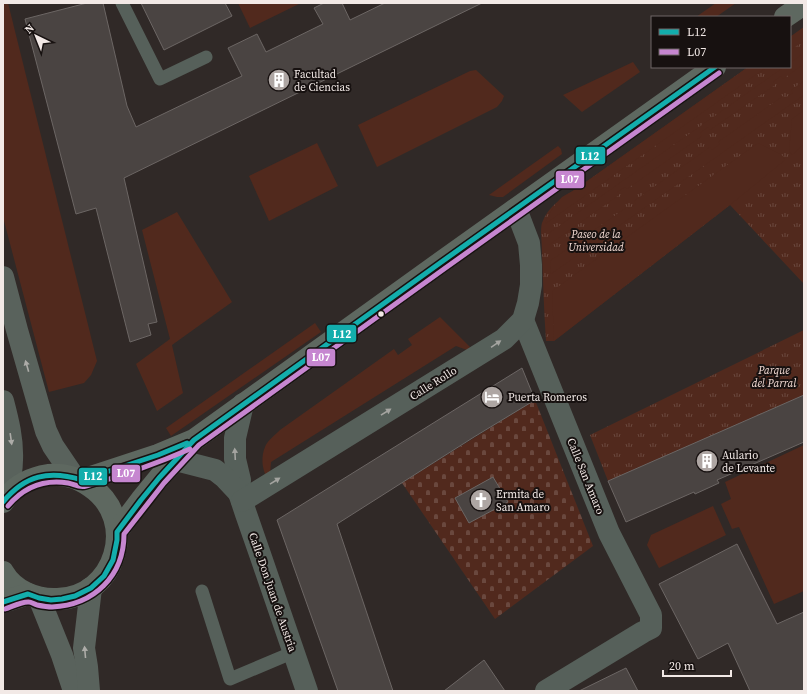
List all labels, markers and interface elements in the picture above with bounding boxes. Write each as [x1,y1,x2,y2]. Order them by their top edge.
north arrow [16,16,56,56]
legend [651,16,791,68]
text: N [21,21,38,37]
text: L12 [687,24,706,40]
text: L07 [687,44,706,60]
building icon: Facultad de Ciencias [266,67,292,93]
place label: Facultad de Ciencias [294,67,350,95]
line badge: L12 [575,146,606,165]
text: L12 [581,149,599,164]
line badge: L07 [555,170,585,189]
text: L07 [561,172,579,187]
park label: Paseo de la Universidad [568,227,624,255]
unlabelled marker [376,309,386,319]
line badge: L12 [326,324,357,343]
text: L12 [333,327,351,342]
one-way arrow [491,340,501,348]
line badge: L07 [306,348,336,367]
text: L07 [312,350,330,365]
one-way arrow [24,360,30,372]
street label: Calle Rollo [407,363,460,404]
park label: Parque del Parral [752,363,797,391]
hotel icon: Puerta Romeros [479,384,505,410]
place label: Puerta Romeros [508,390,587,405]
one-way arrow [380,409,392,416]
one-way arrow [8,433,14,445]
street label: Calle San Amaro [563,436,608,517]
one-way arrow [232,448,239,460]
building icon: Aulario de Levante [694,448,720,474]
place label: Aulario de Levante [722,448,776,476]
line badge: L07 [111,464,141,483]
text: L07 [117,466,135,481]
line badge: L12 [78,467,108,486]
text: L12 [84,469,102,484]
one-way arrow [269,477,281,484]
church icon: Ermita de San Amaro [468,487,494,513]
place label: Ermita de San Amaro [496,487,550,515]
street label: Calle Don Juan de Austria [245,531,300,654]
one-way arrow [82,646,89,658]
scale bar [663,652,731,678]
text: 20 m [669,658,695,674]

